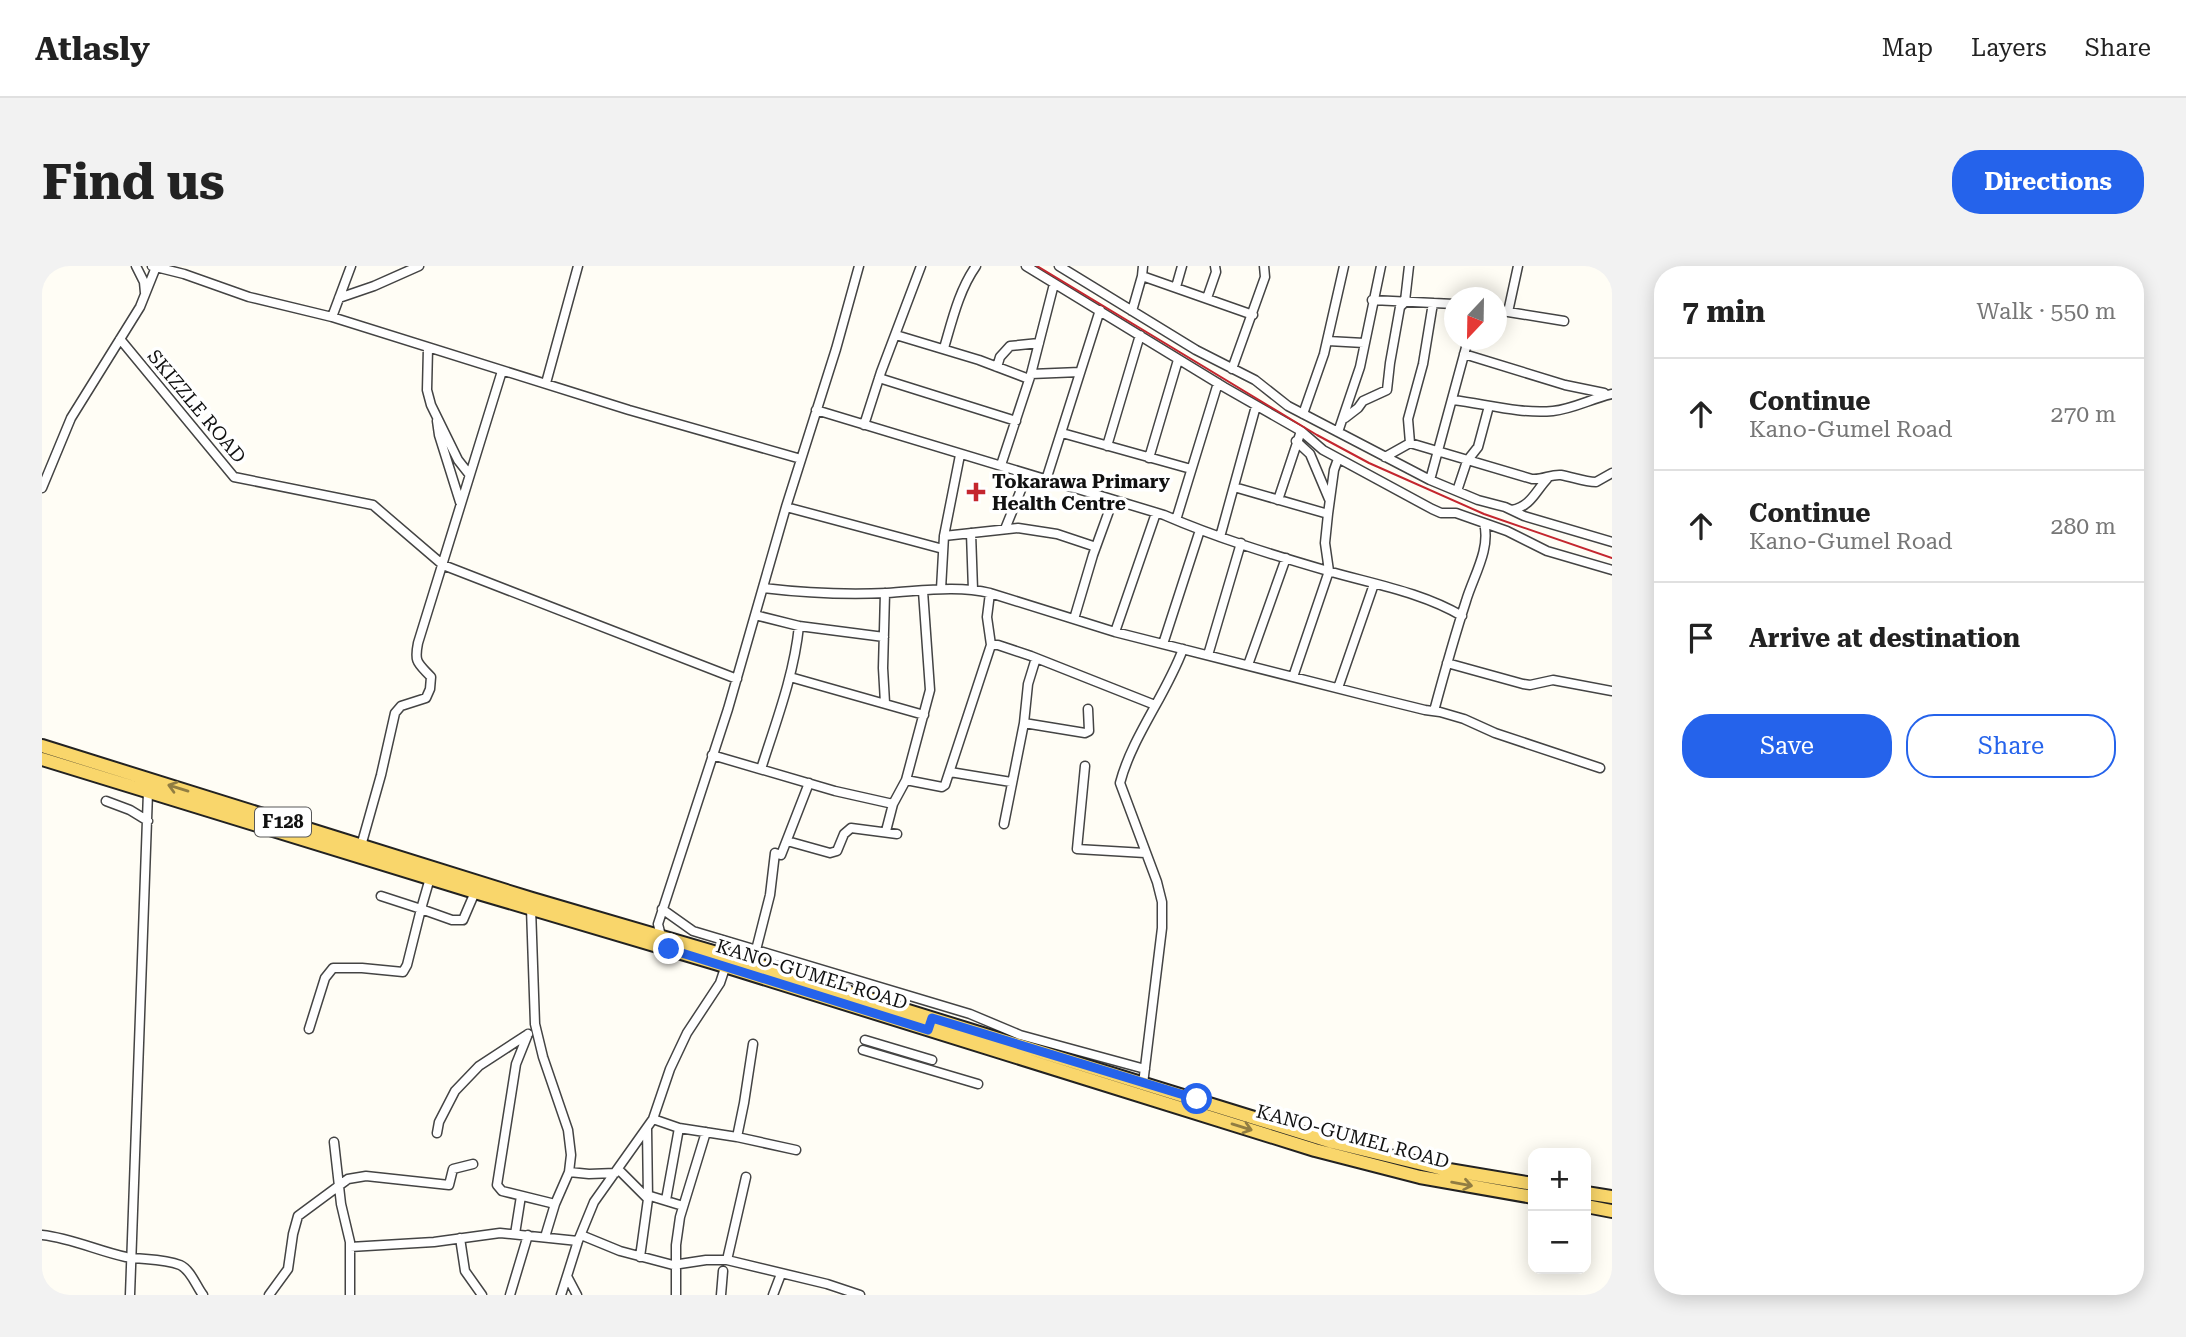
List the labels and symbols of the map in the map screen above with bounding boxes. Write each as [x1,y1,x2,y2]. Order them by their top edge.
north arrow [1444,287,1507,350]
street label: SKIZZLE ROAD [143,345,251,468]
place label: Tokarawa Primary Health Centre [992,470,1170,515]
marker: Tokarawa Primary Health Centre [966,482,986,502]
one-way arrow [167,781,189,794]
road number: F128 [255,808,311,836]
route end [653,933,684,964]
street label: KANO-GUMEL ROAD [713,934,910,1015]
route start [1181,1083,1212,1114]
street label: KANO-GUMEL ROAD [1254,1100,1452,1173]
one-way arrow [1231,1122,1253,1135]
one-way arrow [1450,1178,1473,1191]

